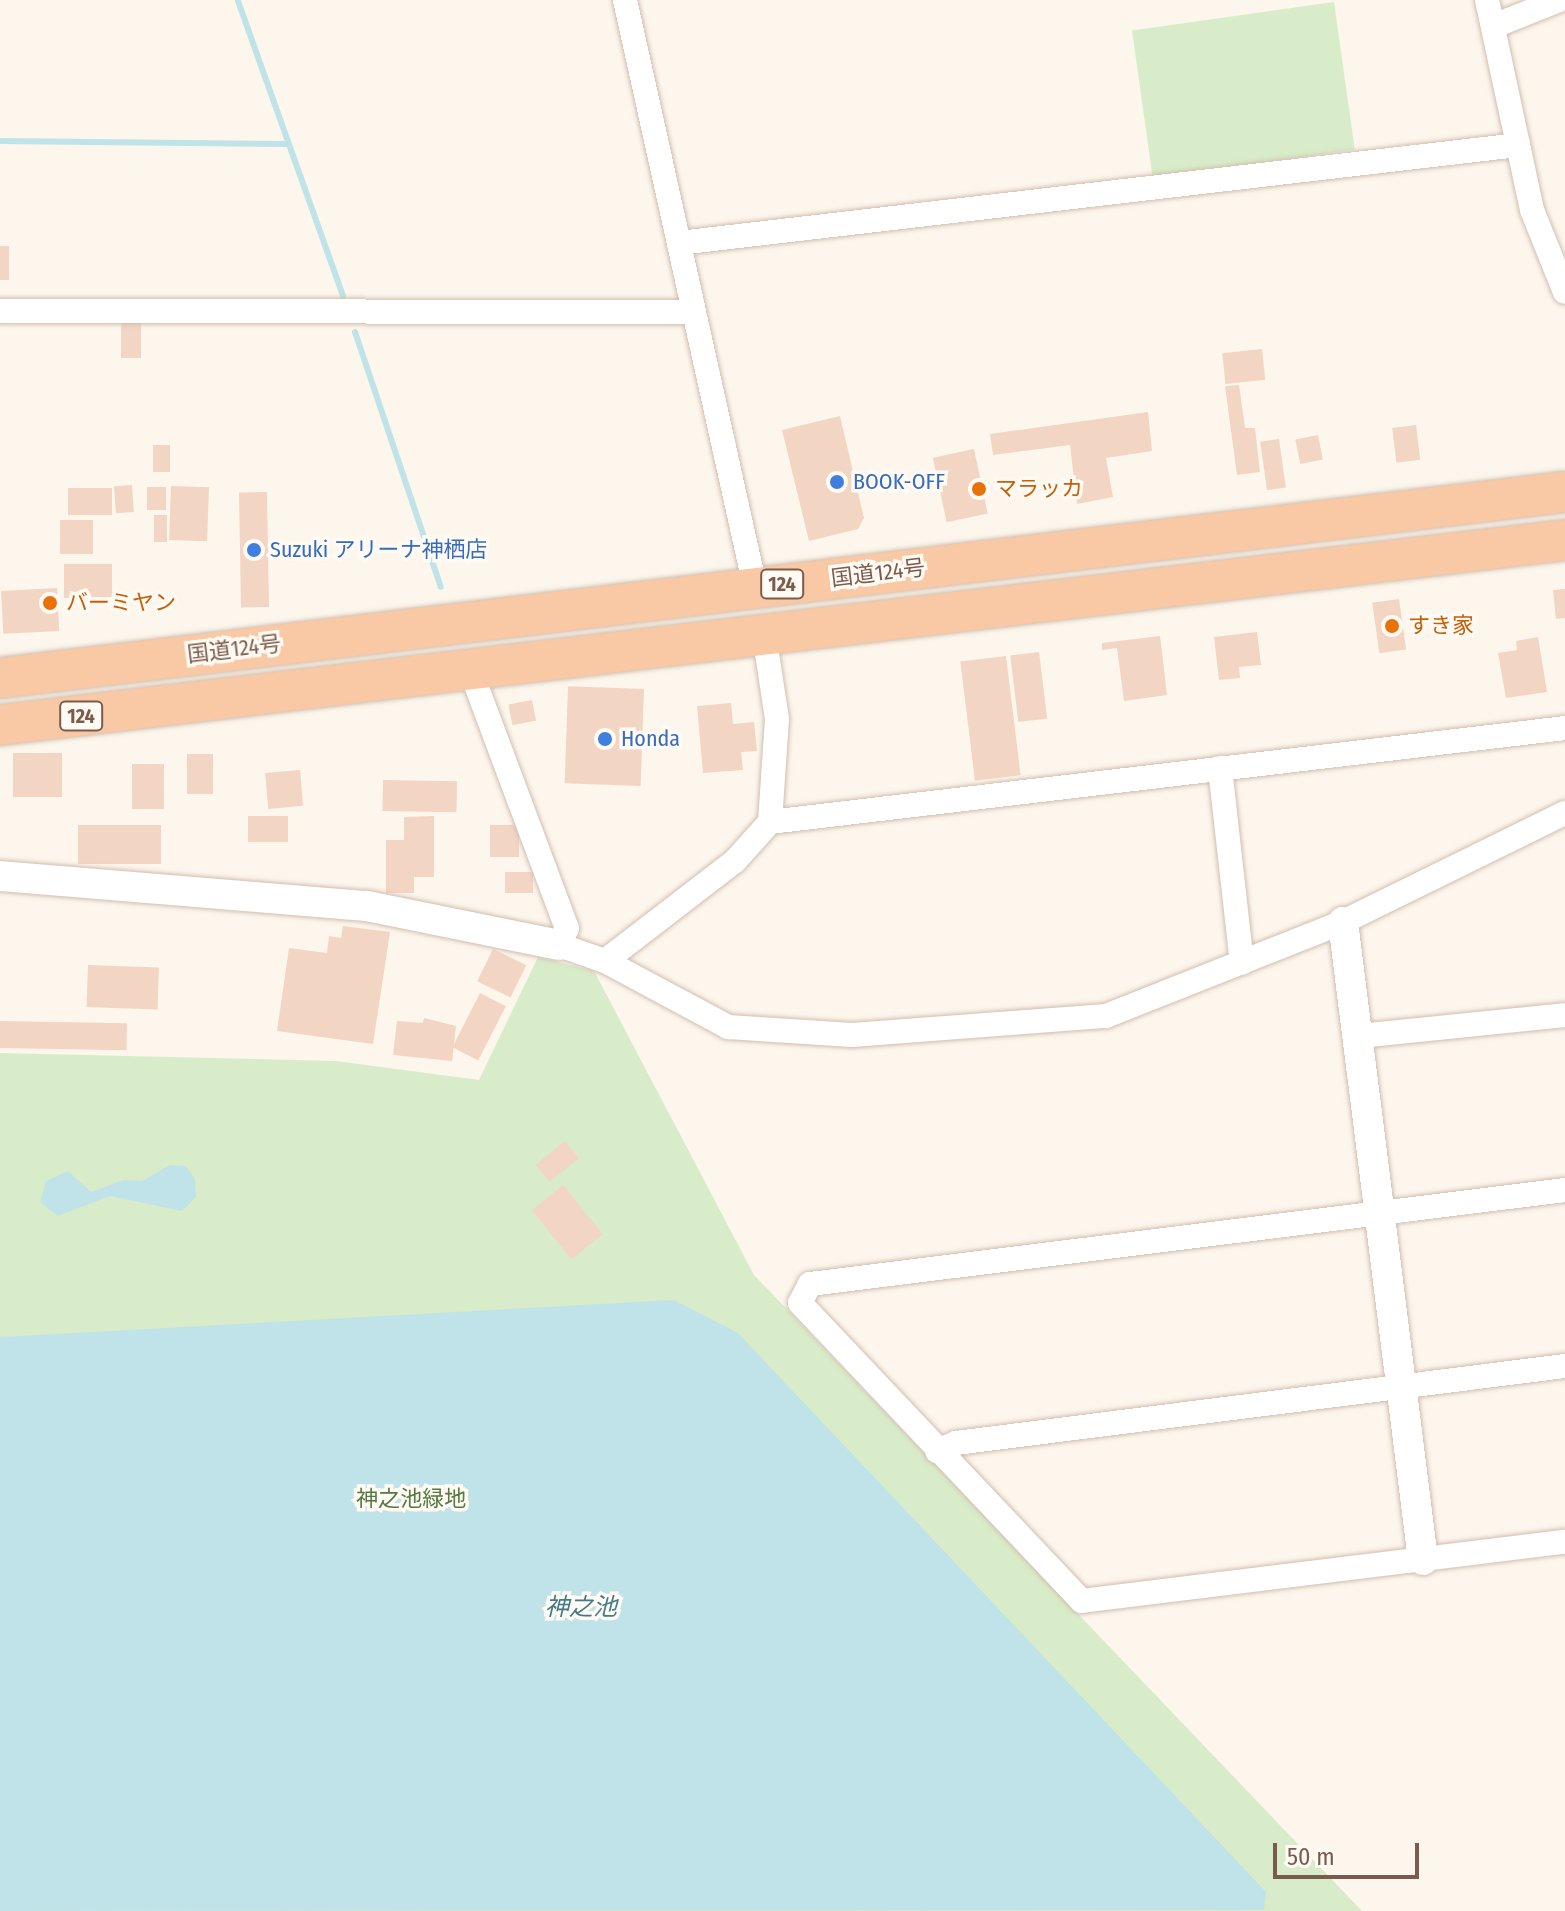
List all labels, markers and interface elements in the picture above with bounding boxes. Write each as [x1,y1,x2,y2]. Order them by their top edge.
place label: BOOK-OFF [853,469,945,495]
marker: BOOK-OFF [828,473,846,491]
place label: マラッカ [995,476,1083,502]
marker: マラッカ [970,480,988,498]
place label: Suzuki アリーナ神栖店 [270,537,487,563]
marker: Suzuki アリーナ神栖店 [245,541,263,559]
street label: 国道124号 [829,554,927,592]
road number: 124 [760,568,804,600]
place label: バーミヤン [66,590,176,616]
marker: バーミヤン [41,594,59,612]
place label: すき家 [1408,613,1474,639]
marker: すき家 [1383,617,1401,635]
street label: 国道124号 [185,630,283,668]
road number: 124 [59,700,103,732]
place label: Honda [621,726,680,752]
marker: Honda [596,730,614,748]
park label: 神之池緑地 [356,1486,466,1512]
water label: 神之池 [545,1594,617,1622]
scale bar [1277,1827,1423,1877]
text: 50 m [1287,1843,1335,1871]

